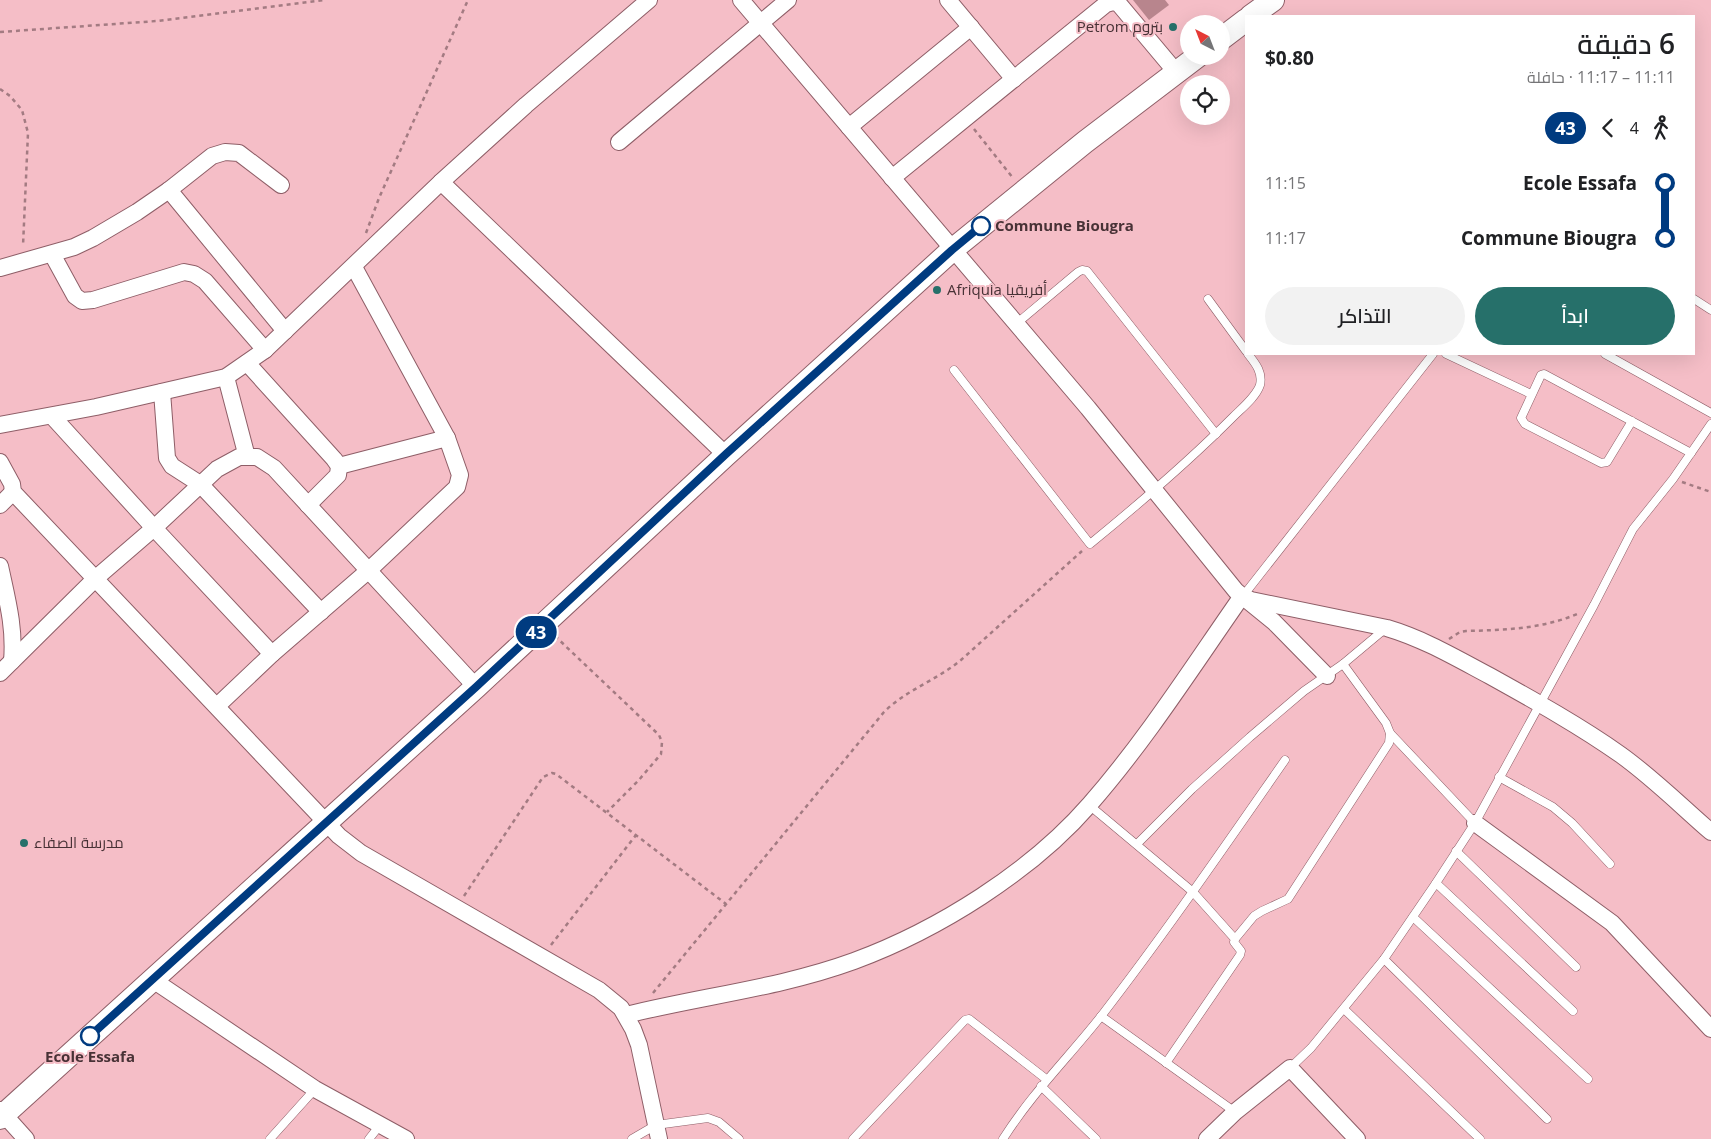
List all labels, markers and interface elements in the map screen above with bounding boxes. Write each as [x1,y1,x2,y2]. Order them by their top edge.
north arrow [1180,15,1230,65]
map controls [1180,15,1230,125]
place label: Petrom بتروم [1077,16,1163,37]
marker: Petrom بتروم [1167,21,1179,33]
text: 6 دقيقة [1577,24,1675,62]
text: $0.80 [1265,45,1314,71]
text: 11:11 – 11:17 · حافلة [1527,66,1675,88]
button: locate [1180,75,1230,125]
icon: back [1594,114,1622,142]
icon: walk [1647,114,1675,142]
text: 43 [1555,116,1576,140]
text: 4 [1630,117,1639,139]
text: Ecole Essafa [1523,170,1637,196]
text: 11:15 [1265,172,1306,194]
place label: Commune Biougra [995,215,1134,235]
marker: Commune Biougra [971,216,991,236]
text: Commune Biougra [1461,225,1637,251]
text: 11:17 [1265,227,1306,249]
place label: Afriquia أفريقيا [947,279,1047,299]
marker: Afriquia أفريقيا [931,284,943,296]
button: التذاكر [1265,287,1465,345]
button: ابدأ [1475,287,1675,345]
line badge: 43 [514,616,558,648]
text: 43 [526,620,546,644]
place label: مدرسة الصفاء [34,832,124,852]
marker: مدرسة الصفاء [18,837,30,849]
marker: Ecole Essafa [80,1026,100,1046]
place label: Ecole Essafa [45,1046,135,1066]

